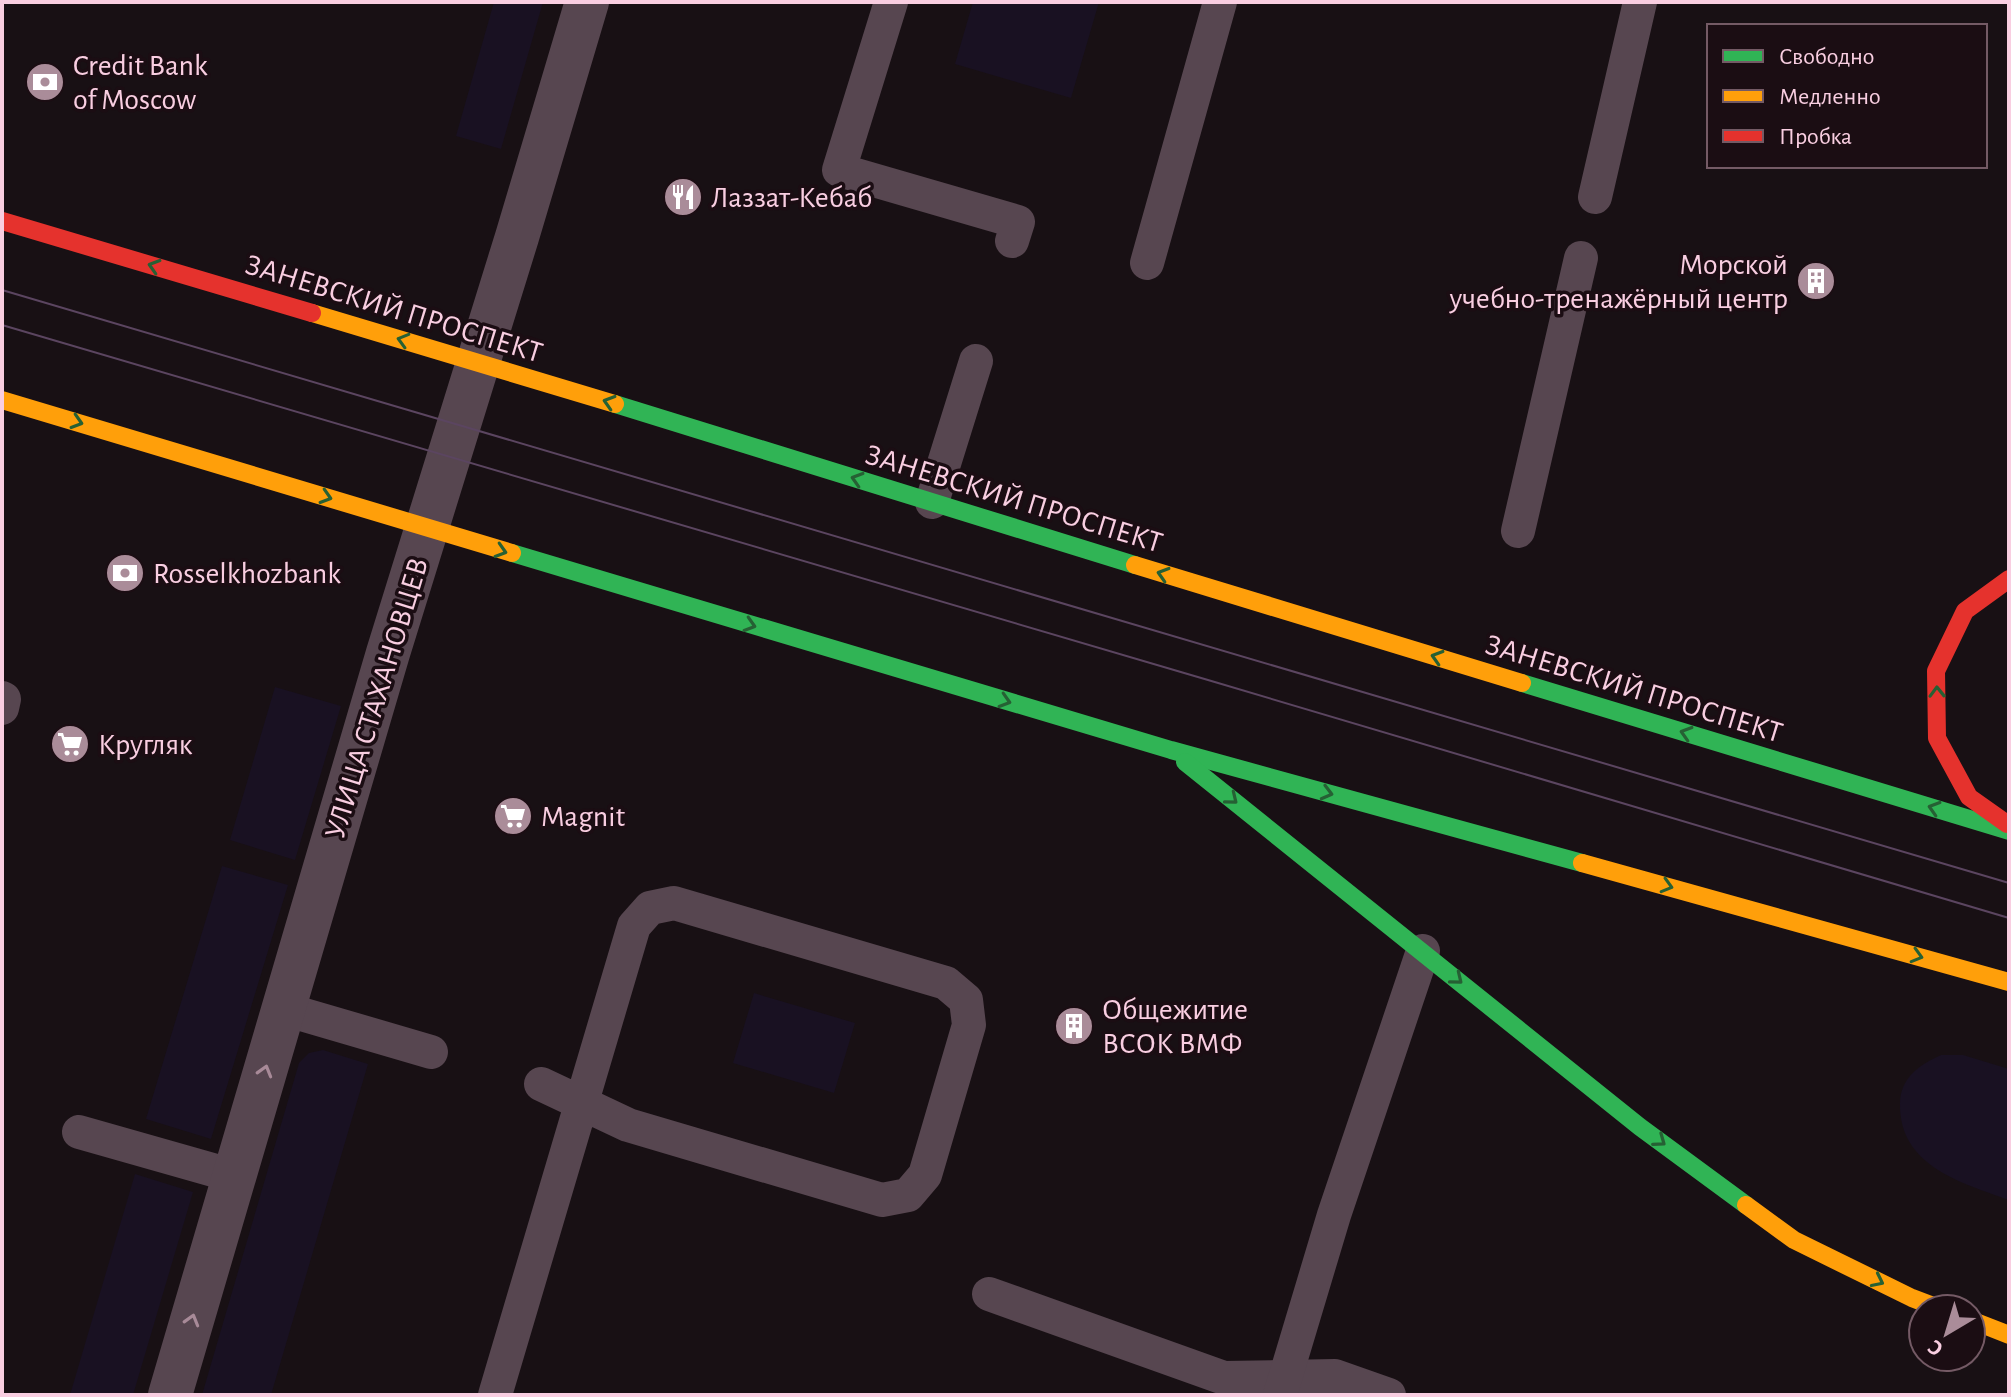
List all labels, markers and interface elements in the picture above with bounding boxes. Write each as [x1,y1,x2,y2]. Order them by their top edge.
legend [1707,24,1987,168]
text: Свободно [1779,45,1874,69]
place label: Credit Bank of Moscow [73,51,208,115]
bank icon: Credit Bank of Moscow [24,61,66,103]
text: Медленно [1779,85,1881,109]
text: Пробка [1779,125,1852,149]
restaurant icon: Лаззат-Кебаб [662,176,704,218]
place label: Лаззат-Кебаб [711,183,872,213]
street label: ЗАНЕВСКИЙ ПРОСПЕКТ [242,249,546,368]
place label: Морской учебно-тренажёрный центр [1448,250,1788,314]
one-way arrow [148,259,162,275]
building icon: Морской учебно-тренажёрный центр [1795,260,1837,302]
one-way arrow [397,333,411,349]
one-way arrow [602,395,616,411]
one-way arrow [69,413,83,429]
street label: ЗАНЕВСКИЙ ПРОСПЕКТ [862,439,1166,558]
one-way arrow [851,472,865,488]
one-way arrow [318,488,332,504]
one-way arrow [494,542,508,558]
bank icon: Rosselkhozbank [104,552,146,594]
street label: УЛИЦА СТАХАНОВЦЕВ [320,554,434,842]
place label: Rosselkhozbank [153,559,341,589]
one-way arrow [1157,567,1171,583]
one-way arrow [743,616,757,632]
street label: ЗАНЕВСКИЙ ПРОСПЕКТ [1482,629,1786,748]
one-way arrow [1430,650,1444,666]
one-way arrow [1928,685,1945,698]
one-way arrow [998,692,1012,708]
supermarket icon: Кругляк [49,723,91,765]
one-way arrow [1679,726,1693,742]
place label: Кругляк [98,730,193,760]
one-way arrow [1320,784,1334,800]
one-way arrow [1223,789,1237,804]
supermarket icon: Magnit [492,795,534,837]
one-way arrow [1928,801,1942,817]
place label: Magnit [541,802,626,832]
one-way arrow [1659,876,1673,893]
one-way arrow [1909,946,1923,963]
one-way arrow [1448,969,1463,983]
place label: Общежитие ВСОК ВМФ [1102,995,1248,1059]
building icon: Общежитие ВСОК ВМФ [1053,1005,1095,1047]
one-way arrow [256,1064,272,1078]
one-way arrow [1651,1132,1665,1146]
one-way arrow [1869,1271,1884,1287]
north arrow [1907,1293,1987,1373]
one-way arrow [183,1314,199,1328]
text: С [1924,1336,1947,1360]

